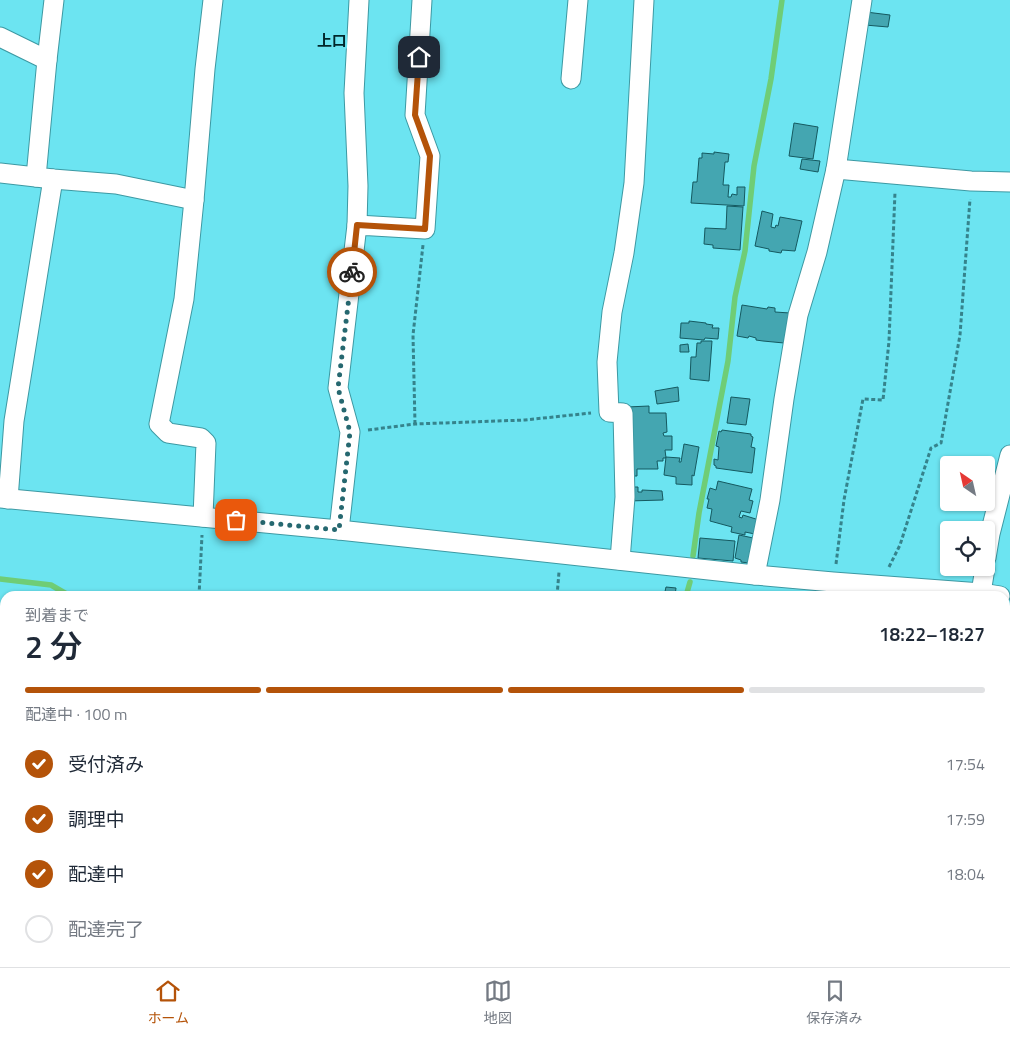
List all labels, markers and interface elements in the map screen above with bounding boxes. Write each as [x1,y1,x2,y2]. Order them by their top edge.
district label: 上口 [317,29,347,52]
pin [398,36,440,78]
icon: home [405,43,433,71]
courier [327,247,377,297]
icon: bike [338,258,366,286]
north arrow [940,456,995,511]
map controls [940,456,995,576]
pin [215,499,257,541]
icon: bag [222,506,250,534]
button: locate [940,521,995,576]
text: 到着まで [25,603,89,627]
text: 18:22–18:27 [879,619,985,648]
text: 2 分 [25,622,82,670]
text: 配達中 · 100 m [25,702,127,726]
text: 受付済み [68,749,144,778]
icon: check [25,750,53,778]
text: 17:54 [946,752,985,776]
text: 調理中 [68,804,125,833]
icon: check [25,805,53,833]
text: 17:59 [946,807,985,831]
text: 配達中 [68,859,125,888]
icon: check [25,860,53,888]
text: 18:04 [946,862,985,886]
text: 配達完了 [68,914,144,943]
tab: ホーム [147,977,189,1028]
tab: 地図 [484,977,512,1028]
tab: 保存済み [807,977,863,1028]

